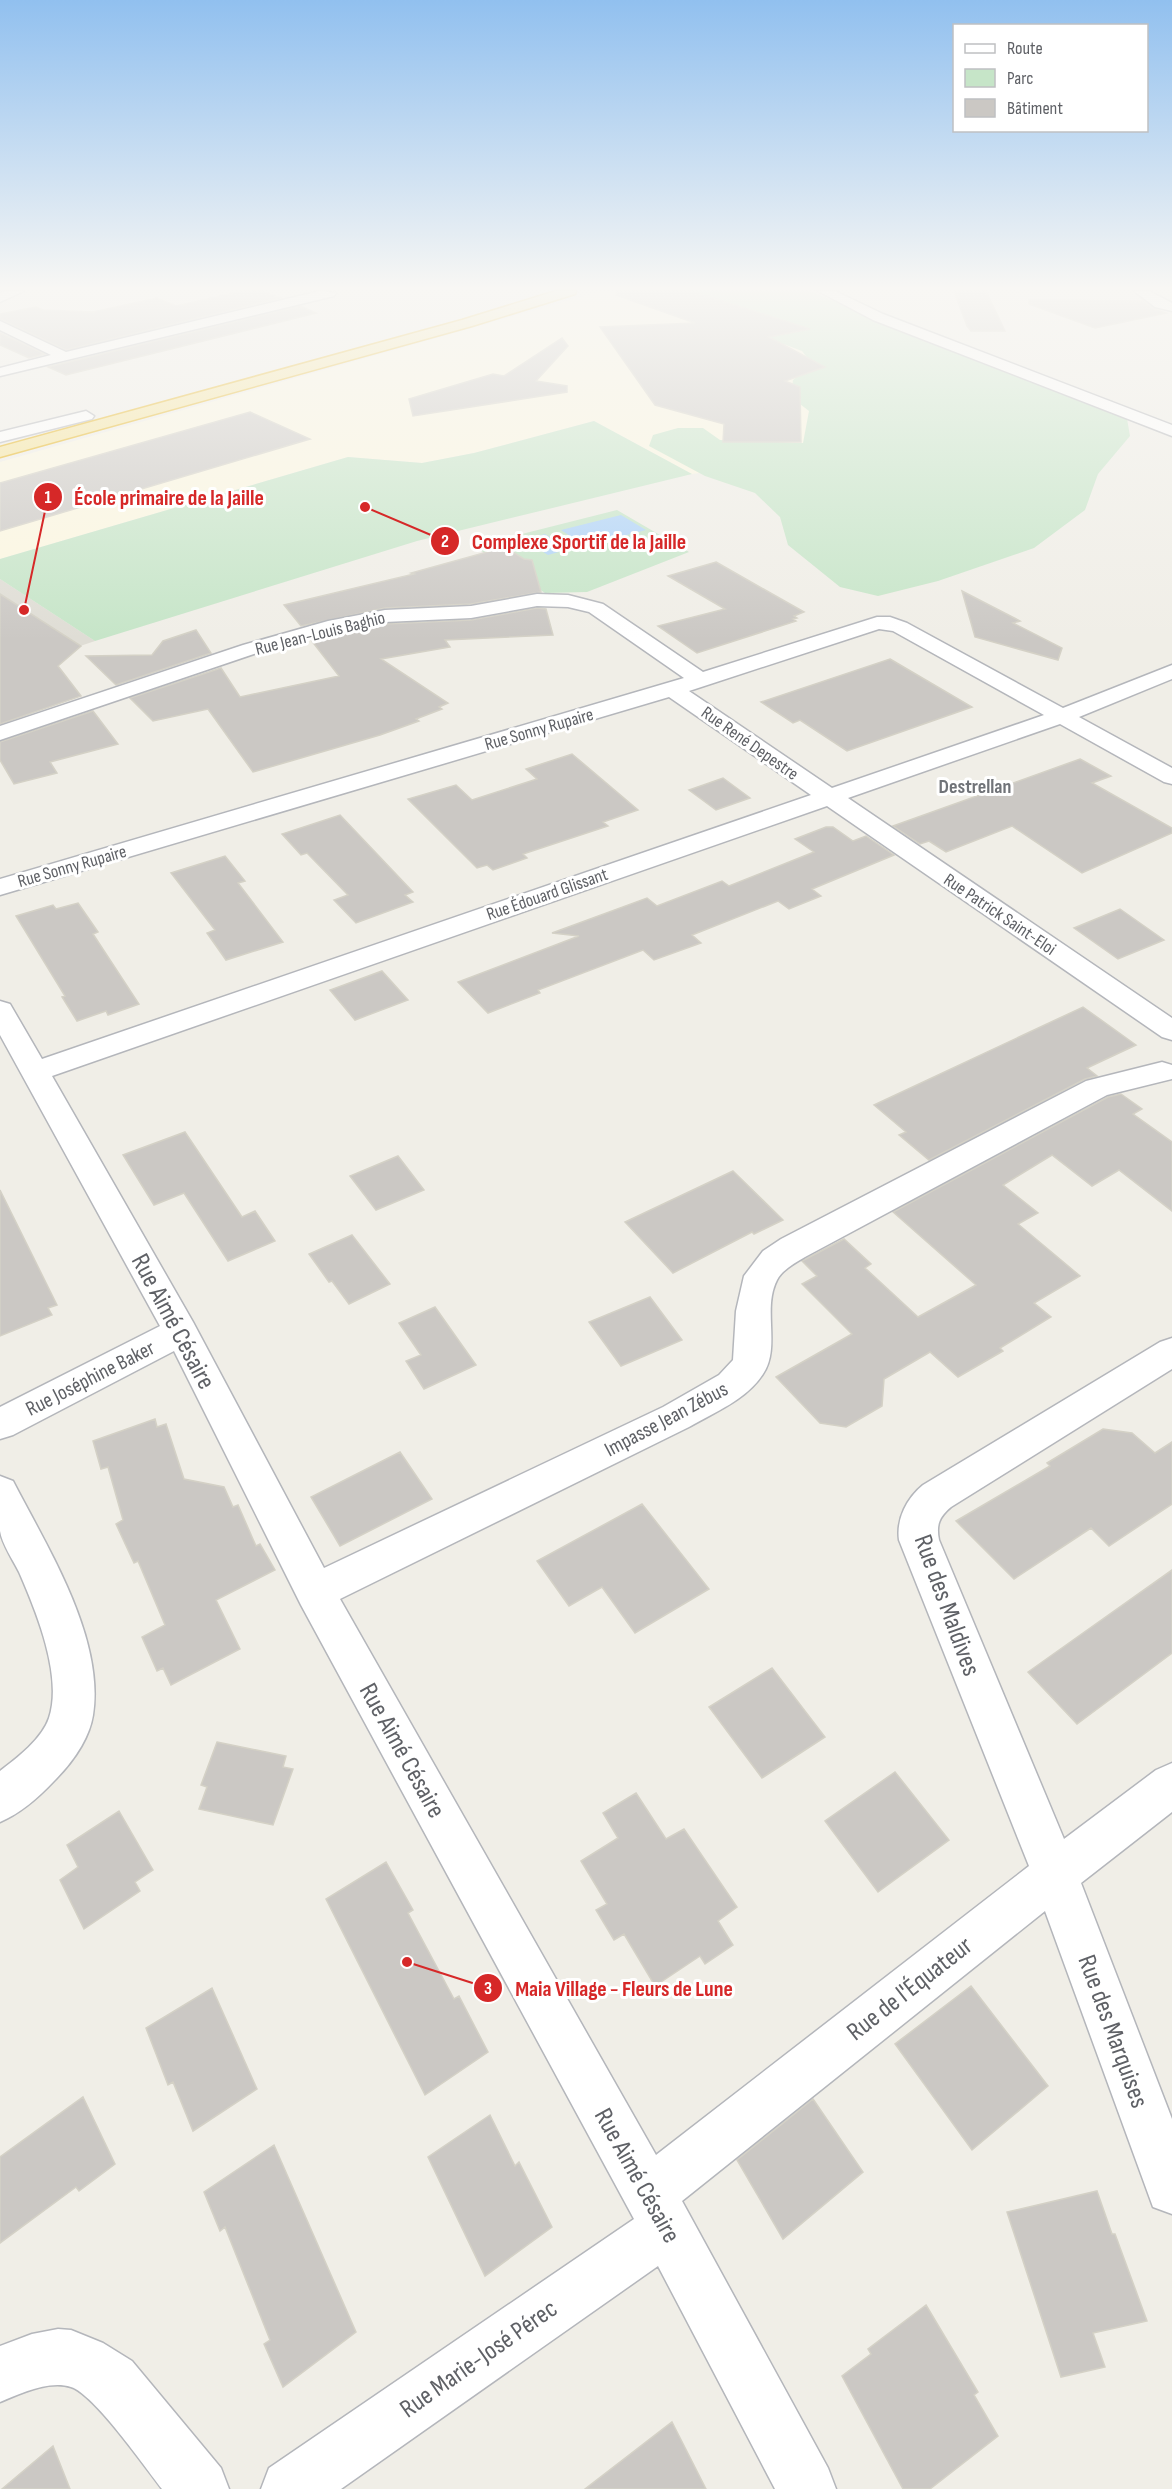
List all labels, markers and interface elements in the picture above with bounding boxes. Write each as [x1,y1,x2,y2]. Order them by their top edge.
legend [953,24,1148,132]
text: Route [1007,38,1043,59]
text: Parc [1007,68,1033,89]
text: Bâtiment [1007,98,1063,119]
callout: École primaire de la Jaille [33,477,276,517]
text: École primaire de la Jaille [74,485,264,512]
text: 1 [44,487,52,508]
callout: Complexe Sportif de la Jaille [430,521,698,561]
text: Complexe Sportif de la Jaille [472,529,686,556]
text: 2 [441,531,449,552]
street label: Rue Jean-Louis Baghio [253,607,387,660]
street label: Rue René Depestre [697,702,802,785]
street label: Rue Sonny Rupaire [482,704,596,755]
district label: Destrellan [939,775,1011,799]
street label: Rue Sonny Rupaire [15,841,129,892]
street label: Rue Édouard Glissant [484,864,611,925]
street label: Rue Patrick Saint-Eloi [940,869,1060,960]
street label: Rue Aimé Césaire [124,1249,221,1395]
street label: Rue Joséphine Baker [22,1335,159,1422]
street label: Impasse Jean Zébus [600,1376,732,1462]
street label: Rue des Maldives [907,1531,986,1680]
street label: Rue Aimé Césaire [352,1678,451,1823]
street label: Rue de l'Équateur [841,1930,979,2048]
street label: Rue des Marquises [1071,1951,1155,2112]
callout: Maia Village - Fleurs de Lune [473,1968,745,2008]
text: Maia Village - Fleurs de Lune [515,1976,733,2003]
text: 3 [484,1978,492,1999]
street label: Rue Aimé Césaire [587,2103,686,2248]
street label: Rue Marie-José Pérec [394,2293,564,2425]

